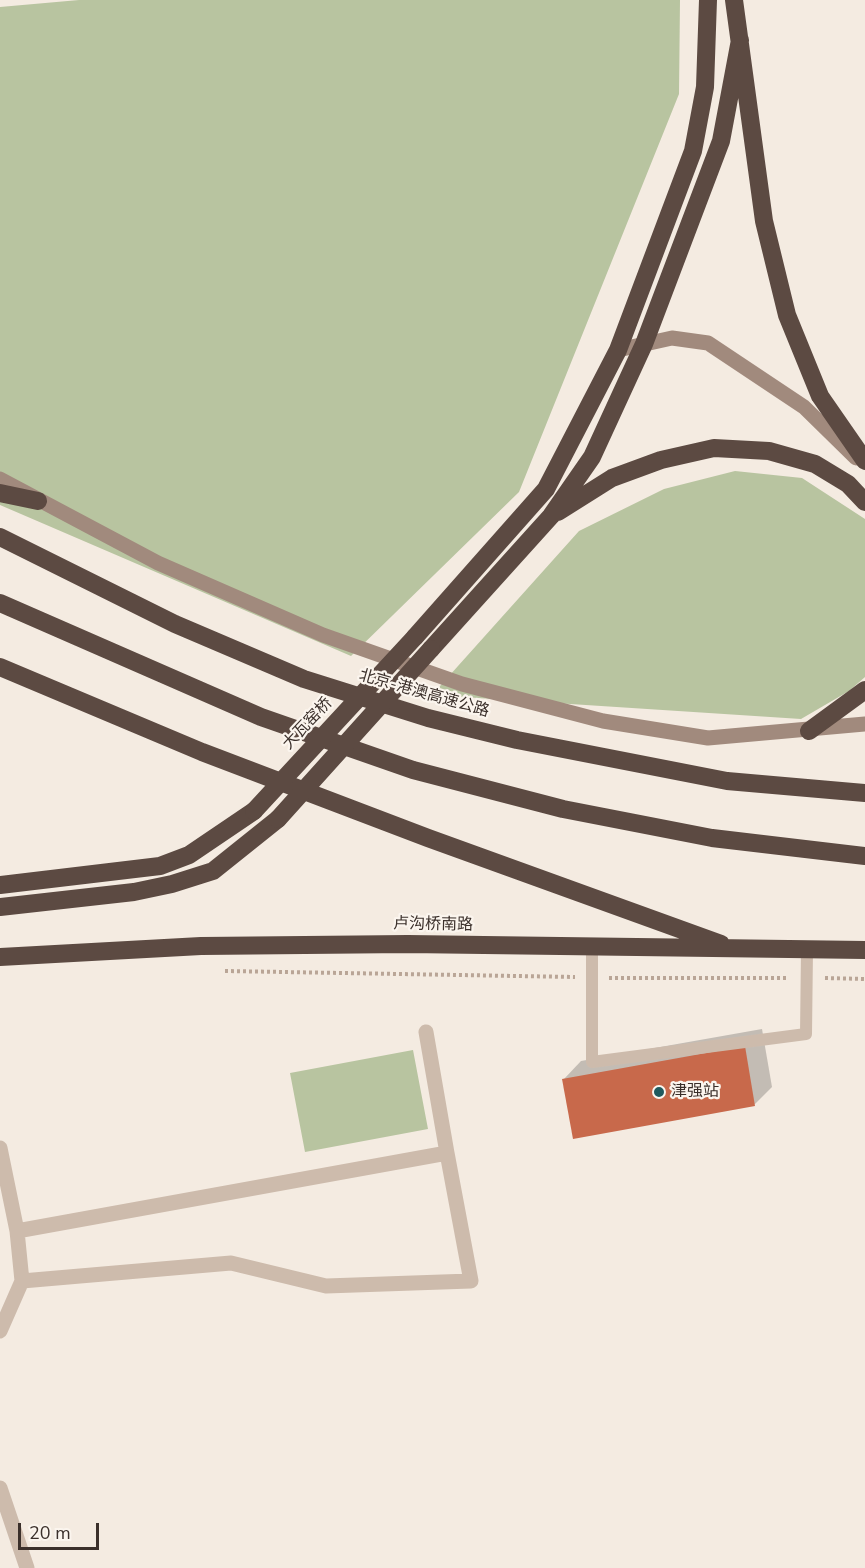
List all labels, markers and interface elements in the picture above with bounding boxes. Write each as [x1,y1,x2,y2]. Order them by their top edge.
street label: 北京-港澳高速公路 [357,666,491,722]
street label: 大瓦窑桥 [279,694,337,754]
street label: 卢沟桥南路 [393,915,473,935]
place label: 津强站 [671,1082,719,1102]
marker: 津强站 [652,1085,666,1099]
scale bar [21,1511,102,1549]
text: 20 m [29,1521,71,1545]

